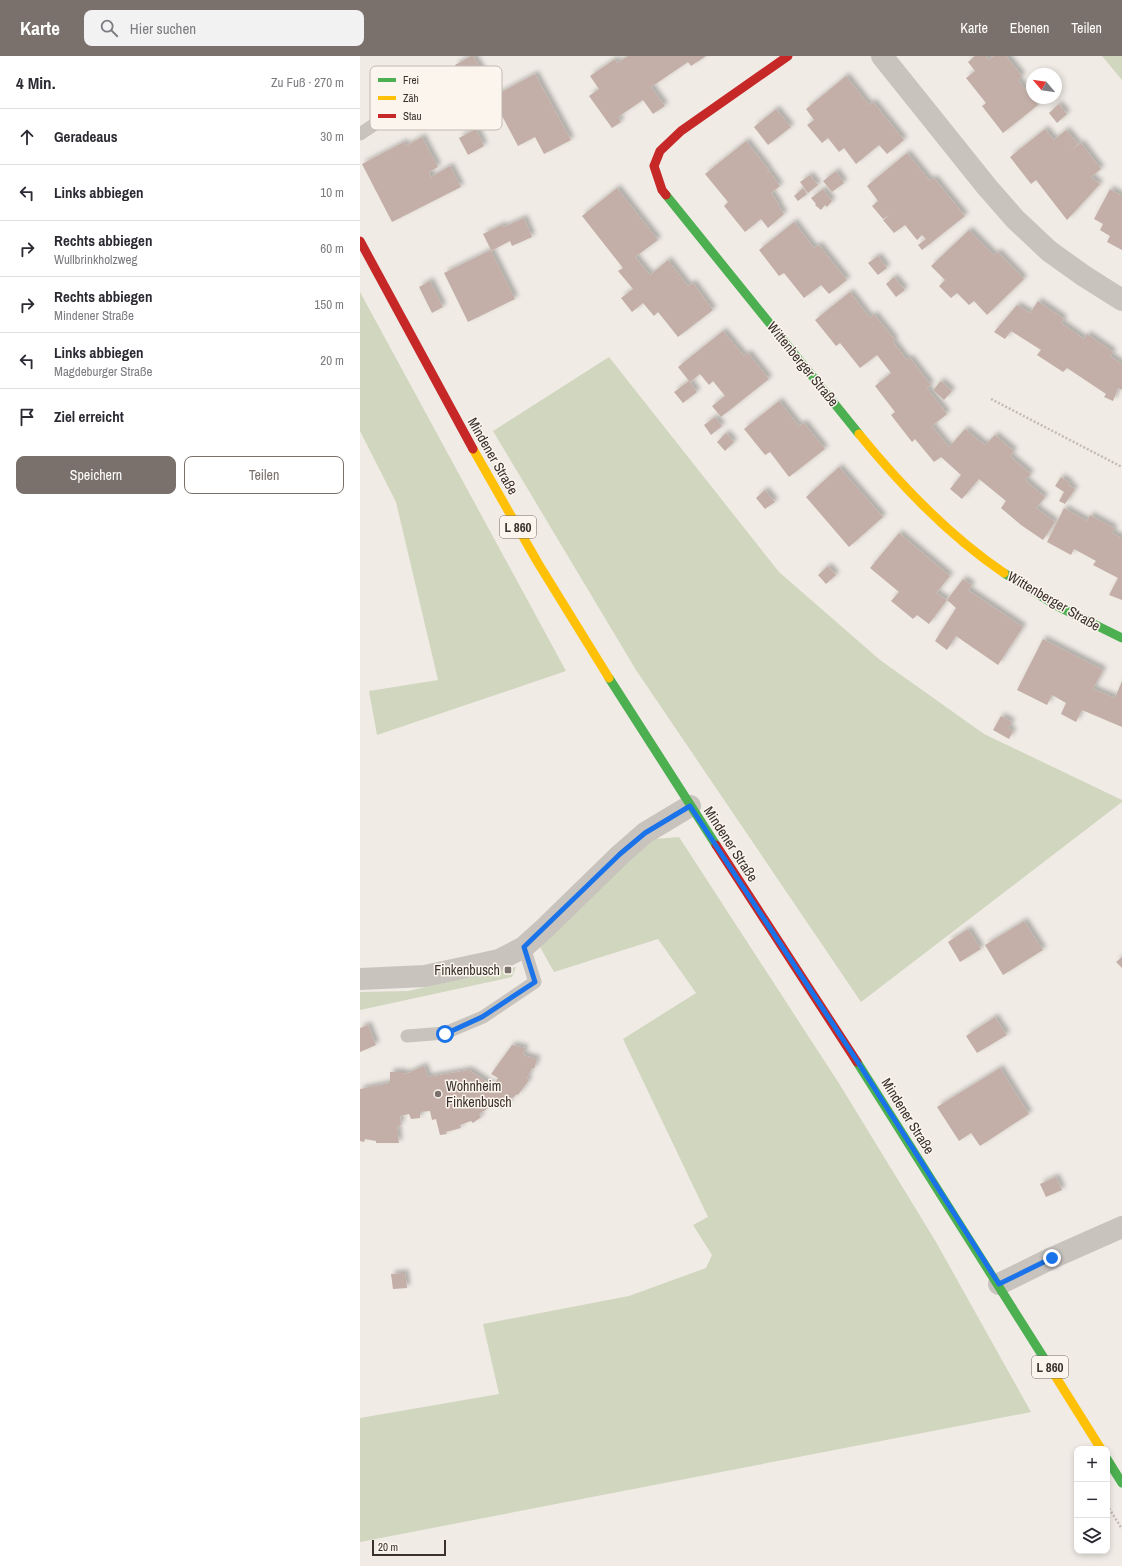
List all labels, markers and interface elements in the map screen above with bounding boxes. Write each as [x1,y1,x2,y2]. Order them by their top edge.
search box [84,10,364,46]
text: Karte [20,15,60,41]
icon: search [98,17,120,39]
text: Hier suchen [130,18,196,39]
text: Karte [960,19,988,37]
text: Ebenen [1010,19,1049,37]
text: Teilen [1071,19,1102,37]
legend [370,66,502,130]
north arrow [1026,68,1062,104]
text: 4 Min. [16,71,56,94]
text: Frei [403,73,419,87]
text: Zu Fuß · 270 m [271,74,344,91]
text: Zäh [403,91,419,105]
text: Stau [403,109,422,123]
icon: ahead [16,126,38,148]
text: Geradeaus [54,126,118,147]
text: 30 m [320,128,344,145]
icon: left [16,182,38,204]
text: Links abbiegen [54,182,144,203]
text: 10 m [320,184,344,201]
text: Rechts abbiegen [54,230,152,251]
icon: right [16,238,38,260]
text: 60 m [320,240,344,257]
text: Wullbrinkholzweg [54,251,137,268]
text: Rechts abbiegen [54,286,152,307]
icon: right [16,294,38,316]
text: 150 m [314,296,344,313]
text: Mindener Straße [54,307,134,324]
street label: Wittenberger Straße [763,318,843,410]
text: Links abbiegen [54,342,144,363]
icon: left [16,350,38,372]
text: 20 m [320,352,344,369]
text: Magdeburger Straße [54,363,152,380]
icon: arrive [16,406,38,428]
text: Ziel erreicht [54,406,124,427]
street label: Mindener Straße [464,414,522,498]
button: Speichern [16,456,176,494]
button: Teilen [184,456,344,494]
road number: L 860 [500,516,536,538]
street label: Wittenberger Straße [1004,567,1104,635]
street label: Mindener Straße [700,803,762,885]
place label: Finkenbusch [434,961,500,979]
marker: Finkenbusch [503,965,513,975]
route start [436,1025,454,1043]
street label: Mindener Straße [878,1075,938,1157]
place label: Wohnheim Finkenbusch [446,1077,512,1111]
marker: Wohnheim Finkenbusch [433,1089,443,1099]
route end [1043,1249,1061,1267]
road number: L 860 [1032,1356,1068,1378]
map controls [1074,1446,1110,1554]
button: + [1074,1446,1110,1482]
button: − [1074,1482,1110,1518]
button: layers [1074,1518,1110,1554]
scale bar [372,1538,446,1557]
text: 20 m [378,1540,398,1554]

